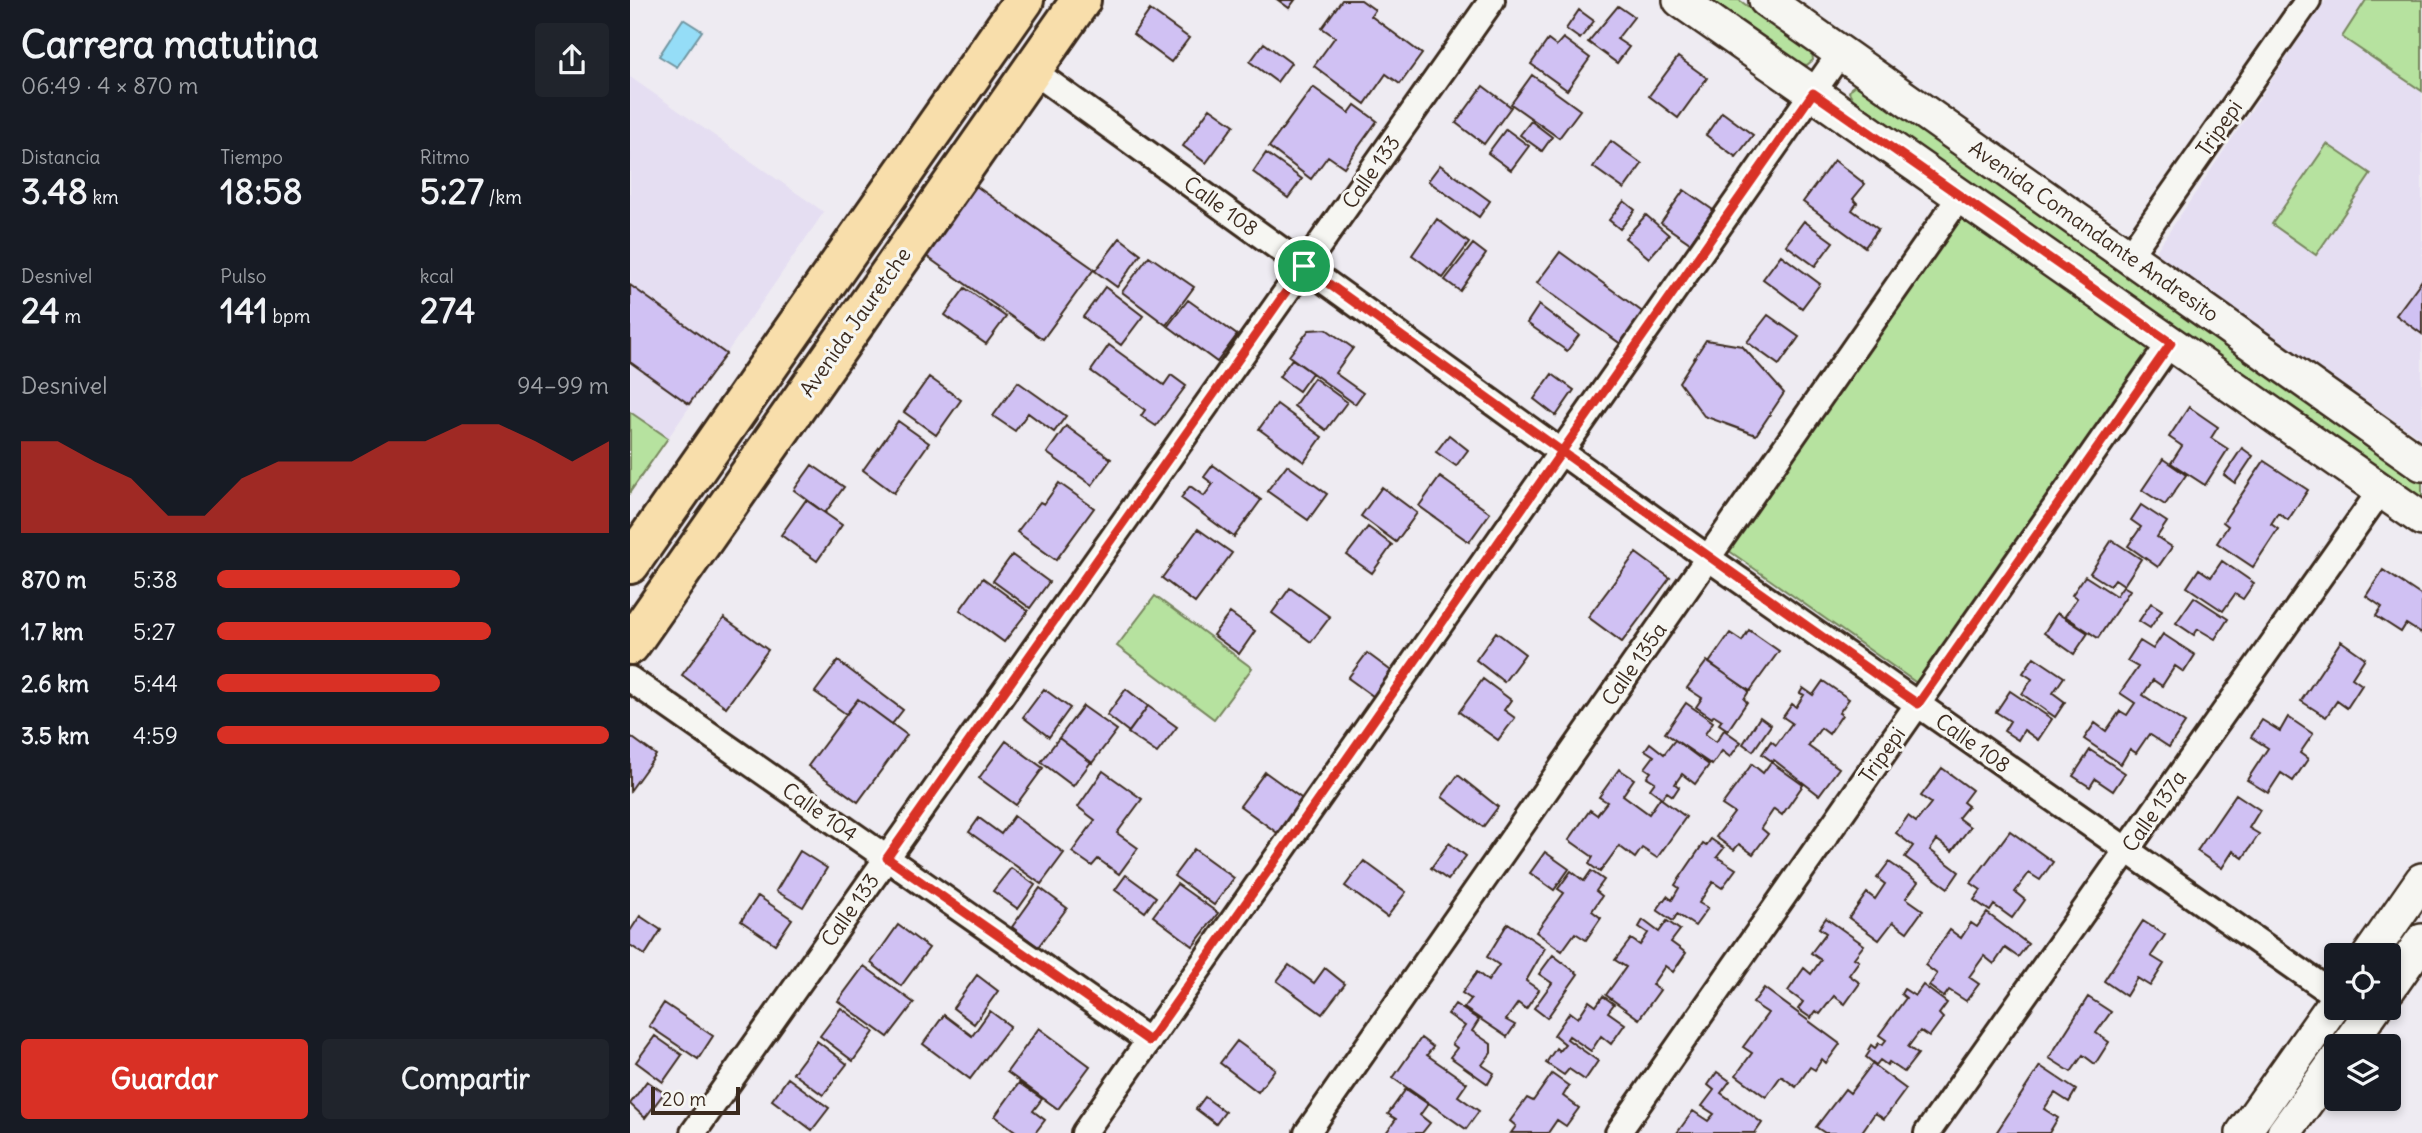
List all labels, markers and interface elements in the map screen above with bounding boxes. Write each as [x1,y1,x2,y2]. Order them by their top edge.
text: Carrera matutina [21,21,319,68]
button: share [535,23,609,97]
text: 06:49 · 4 × 870 m [21,71,198,100]
street label: Tripepi [2190,95,2248,161]
street label: Calle 133 [1336,130,1406,214]
street label: Avenida Comandante Andresito [1964,134,2224,328]
text: Distancia [21,145,100,169]
text: Tiempo [220,145,283,169]
text: Ritmo [420,145,470,169]
text: 3.48 [21,169,88,213]
text: 18:58 [220,169,303,213]
text: 5:27 [420,169,484,213]
street label: Calle 108 [1178,170,1264,242]
text: km [88,185,119,209]
text: /km [484,185,522,209]
pin [1274,236,1334,296]
street label: Avenida Jauretche [793,242,917,402]
icon: arrive [1285,247,1323,285]
text: Desnivel [21,264,92,288]
text: Pulso [220,264,266,288]
text: kcal [420,264,454,288]
text: 24 [21,288,60,332]
text: 141 [220,288,268,332]
text: 274 [420,288,475,332]
text: m [60,304,81,328]
text: bpm [268,304,311,328]
text: Desnivel [21,371,107,400]
text: 94–99 m [517,371,609,400]
text: 870 m [21,565,86,594]
text: 5:38 [133,565,178,594]
text: 1.7 km [21,617,84,646]
text: 5:27 [133,617,175,646]
street label: Calle 135a [1595,617,1673,711]
text: 2.6 km [21,669,89,698]
text: 5:44 [133,669,178,698]
street label: Calle 108 [1930,707,2016,779]
text: 3.5 km [21,721,89,750]
text: 4:59 [133,721,178,750]
street label: Tripepi [1853,722,1911,788]
street label: Calle 137a [2116,765,2192,857]
street label: Calle 104 [777,776,863,848]
street label: Calle 133 [815,868,885,952]
map controls [2324,943,2401,1111]
button: locate [2324,943,2401,1020]
button: layers [2324,1034,2401,1111]
button: Guardar [21,1039,308,1119]
button: Compartir [322,1039,609,1119]
scale bar [651,1084,740,1116]
text: 20 m [662,1087,706,1111]

